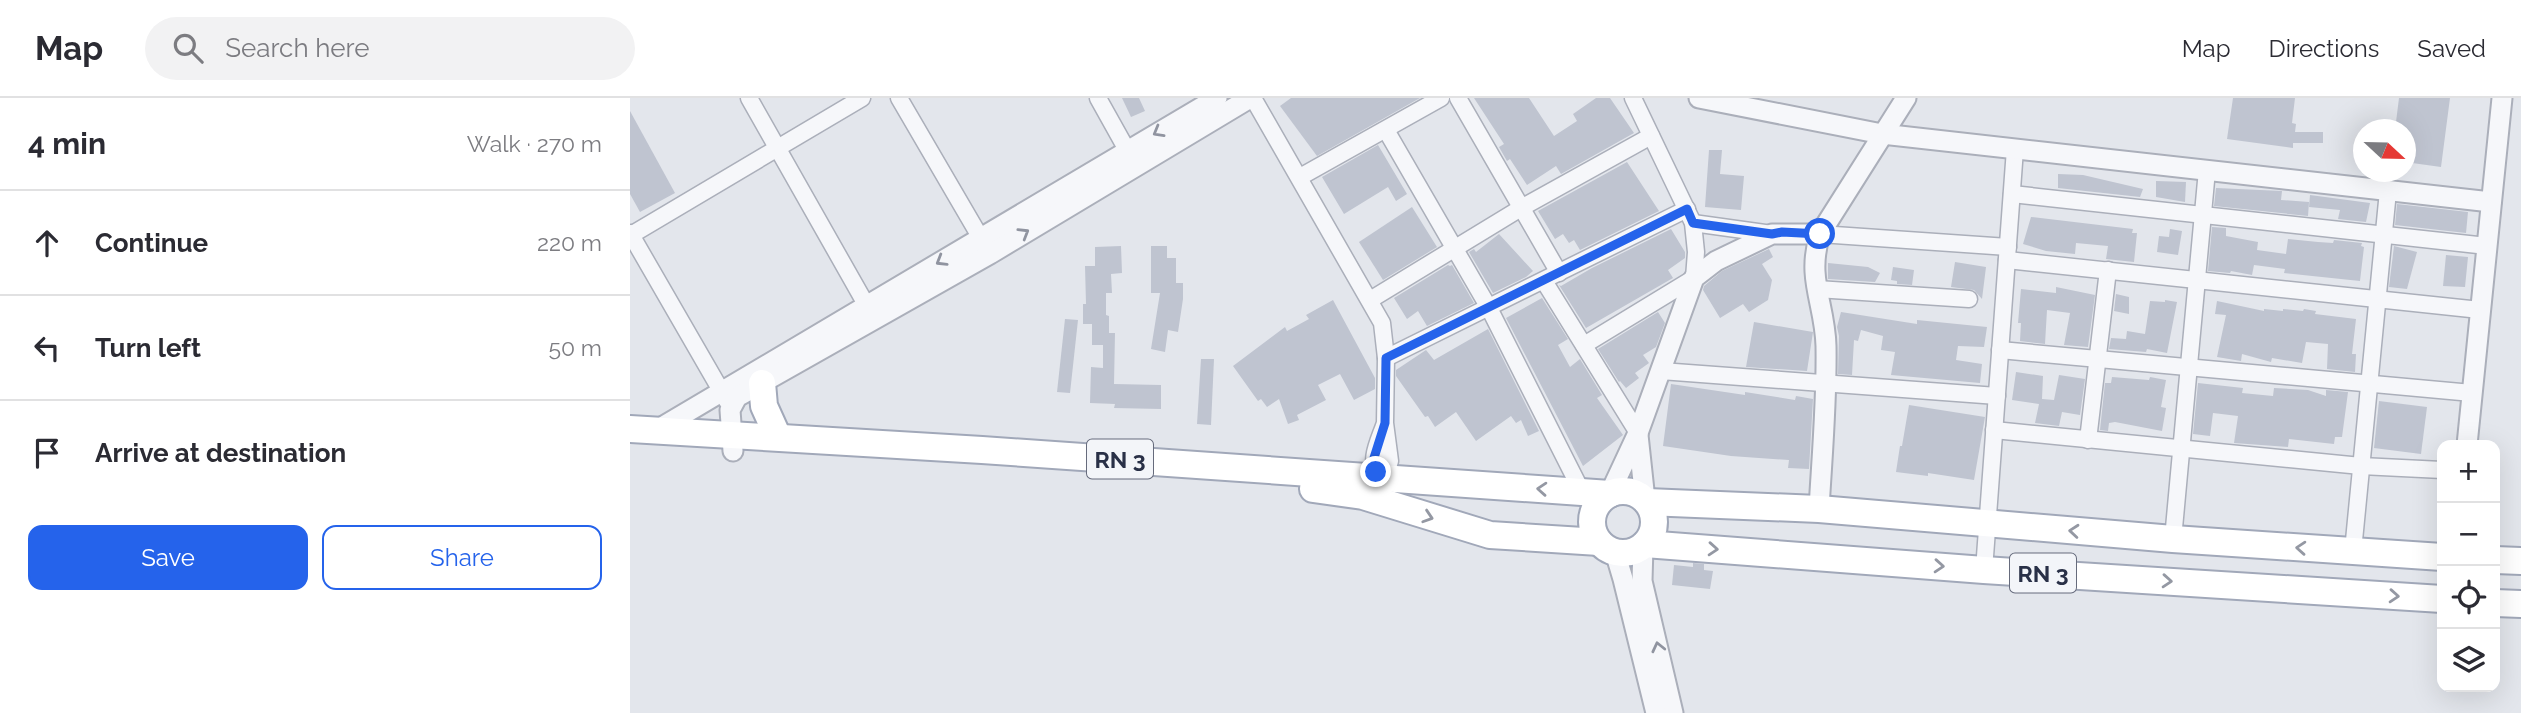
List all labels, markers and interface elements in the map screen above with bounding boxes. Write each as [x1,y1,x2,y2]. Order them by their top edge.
search box [145,17,635,80]
text: Map [35,29,103,68]
icon: search [169,29,207,67]
text: Search here [225,33,370,63]
text: Map [2182,34,2231,63]
text: Directions [2269,34,2379,63]
text: Saved [2417,34,2486,63]
north arrow [2353,119,2416,182]
one-way arrow [1153,124,1166,137]
text: 4 min [28,126,106,161]
text: Walk · 270 m [467,130,602,157]
route start [1804,218,1835,249]
icon: ahead [28,224,66,262]
text: Continue [95,228,208,258]
text: 220 m [537,229,602,256]
one-way arrow [1017,229,1030,242]
one-way arrow [936,252,949,265]
icon: left [28,329,66,367]
text: Turn left [95,333,201,363]
text: 50 m [548,334,602,361]
icon: arrive [28,434,66,472]
text: Arrive at destination [95,438,346,468]
road number: RN 3 [1087,440,1153,478]
map controls [2437,440,2500,692]
button: + [2437,440,2500,503]
route end [1360,456,1391,487]
one-way arrow [1536,482,1547,497]
button: − [2437,503,2500,566]
one-way arrow [1422,508,1434,523]
one-way arrow [2068,524,2079,539]
button: Save [28,525,308,590]
button: Share [322,525,602,590]
one-way arrow [2295,540,2306,555]
one-way arrow [1707,541,1718,556]
road number: RN 3 [2010,554,2076,593]
one-way arrow [1934,559,1945,574]
button: locate [2437,566,2500,629]
one-way arrow [2161,573,2172,588]
one-way arrow [2388,588,2399,603]
button: layers [2437,629,2500,692]
one-way arrow [1651,641,1666,653]

